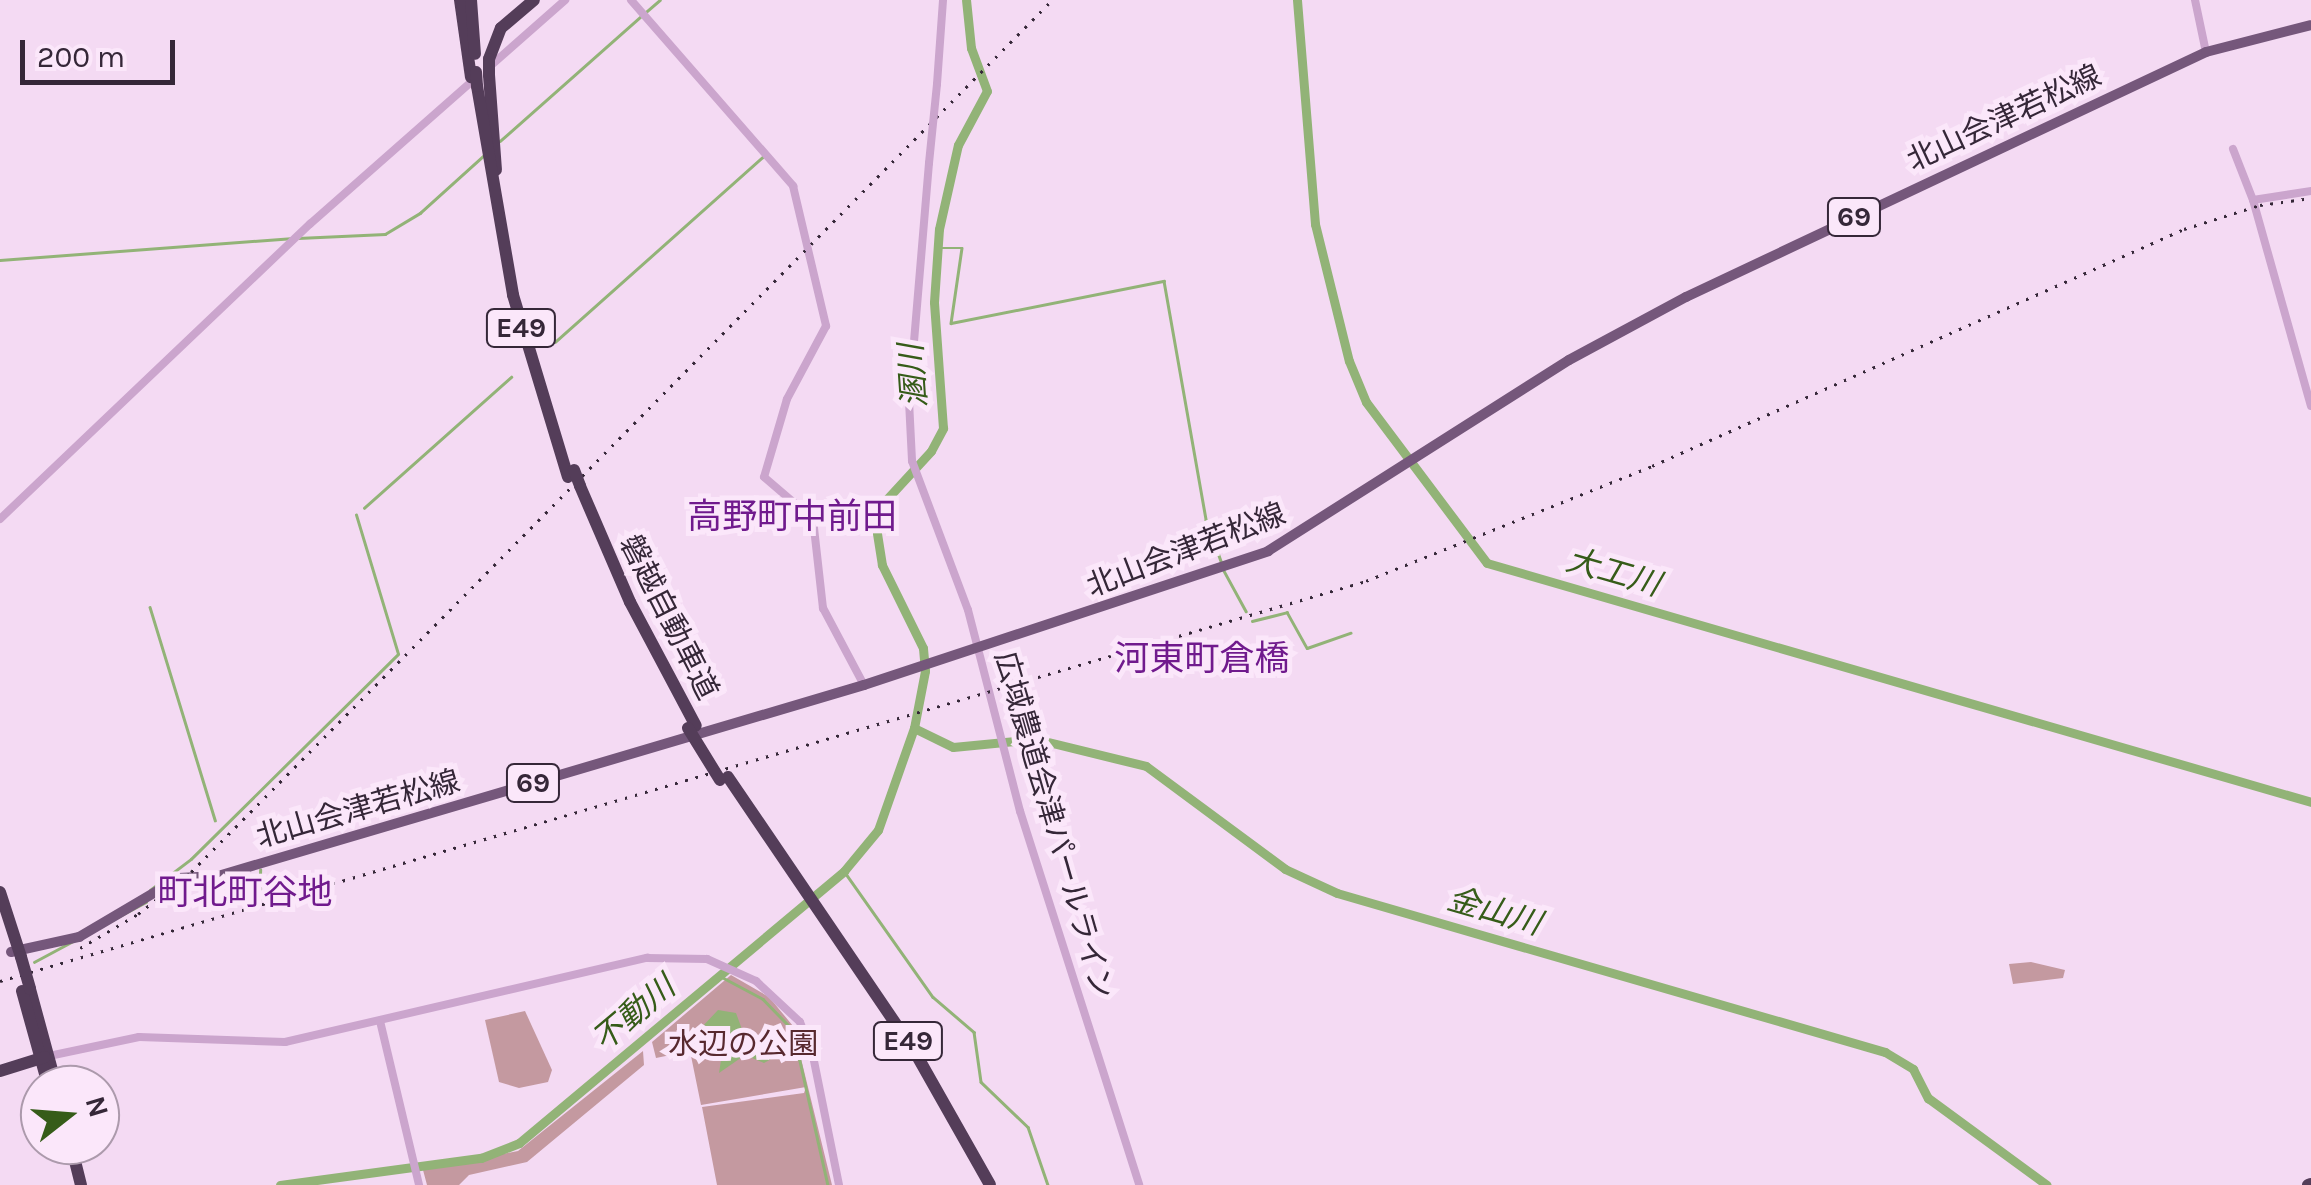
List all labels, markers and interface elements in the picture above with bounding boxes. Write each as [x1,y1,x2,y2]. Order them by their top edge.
scale bar [25,20,180,82]
text: 200 m [37,39,125,75]
street label: 北山会津若松線 [1901,57,2107,179]
road number: 69 [1826,194,1882,240]
road number: E49 [484,305,558,351]
water label: 溷川 [893,343,935,409]
district label: 高野町中前田 [687,496,897,538]
street label: 北山会津若松線 [1082,496,1290,604]
street label: 磐越自動車道 [612,529,726,705]
water label: 大工川 [1562,541,1664,605]
district label: 河東町倉橋 [1115,638,1289,680]
street label: 広域農道会津パールライン [987,647,1121,1003]
road number: 69 [506,760,560,806]
street label: 北山会津若松線 [252,763,464,855]
district label: 町北町谷地 [158,872,332,914]
water label: 金山川 [1443,880,1545,944]
water label: 不動川 [585,968,683,1060]
road number: E49 [870,1018,946,1064]
park label: 水辺の公園 [668,1026,818,1062]
north arrow [20,1065,120,1165]
text: N [79,1092,116,1121]

